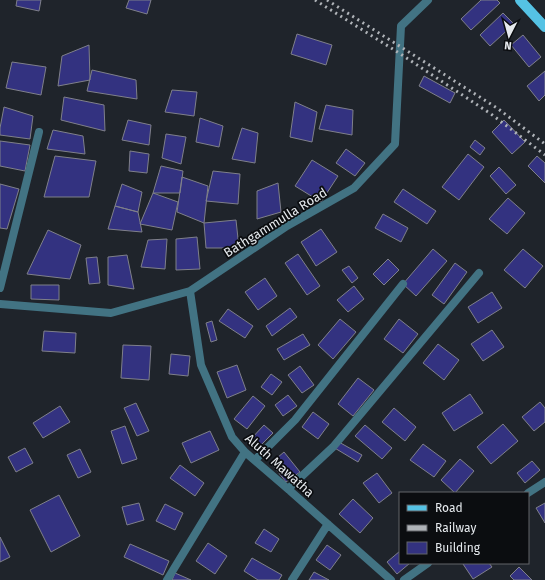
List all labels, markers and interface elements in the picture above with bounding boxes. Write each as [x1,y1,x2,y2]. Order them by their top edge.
north arrow [489,16,529,56]
text: N [504,39,512,52]
street label: Bathgammulla Road [221,185,330,260]
street label: Aluth Mawatha [242,431,317,500]
legend [399,492,529,564]
text: Road [435,501,463,515]
text: Railway [435,521,476,535]
text: Building [435,541,481,555]

